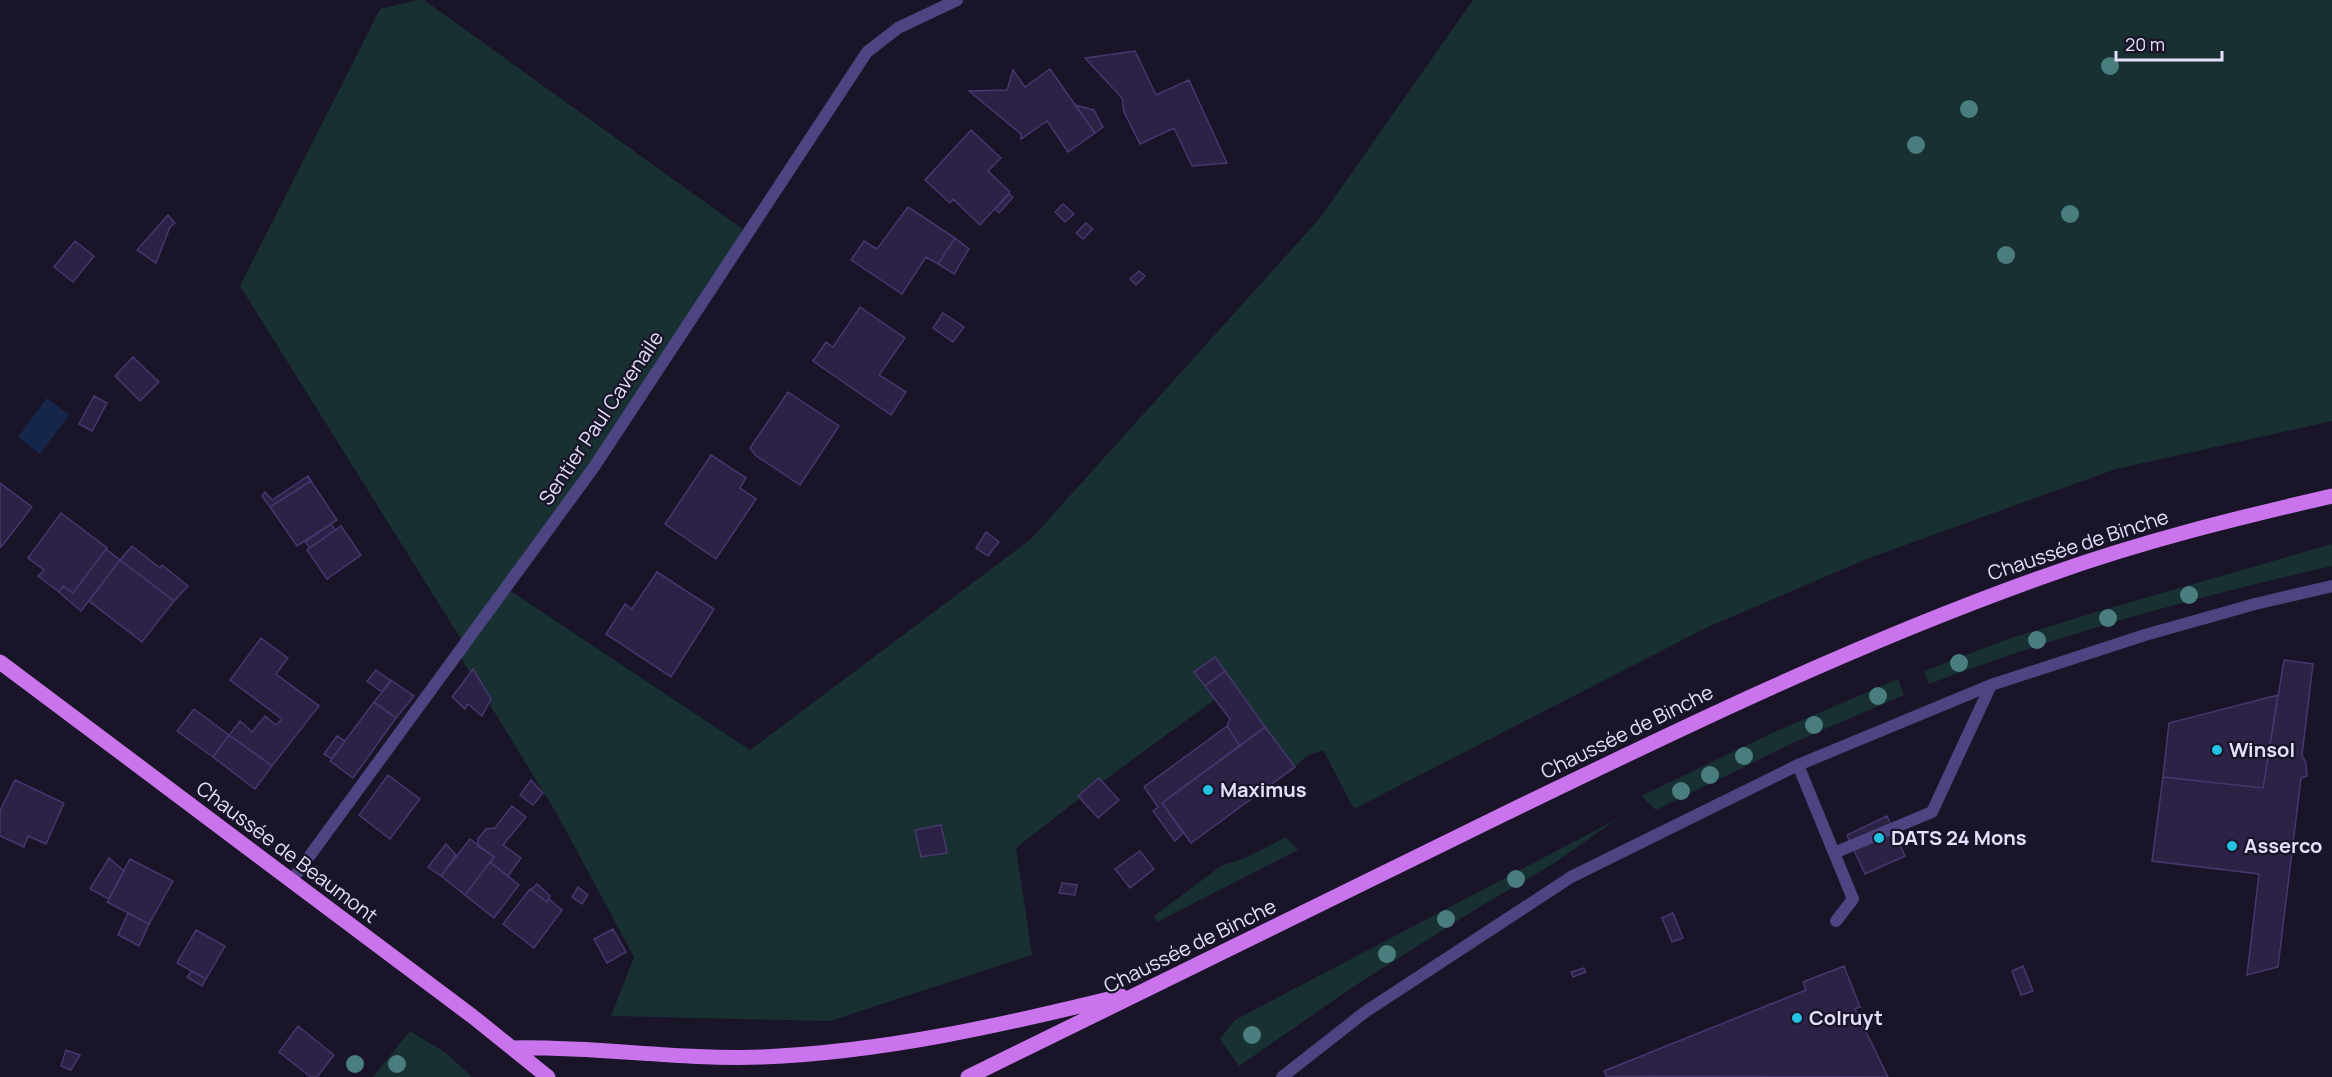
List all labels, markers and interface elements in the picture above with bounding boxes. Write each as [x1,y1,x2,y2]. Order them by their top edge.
scale bar [2116,24,2222,62]
text: 20 m [2125,32,2165,56]
street label: Sentier Paul Cavenaile [532,325,669,510]
street label: Chaussée de Binche [1984,503,2172,586]
street label: Chaussée de Binche [1536,678,1717,785]
place label: Winsol [2229,736,2295,763]
marker: Winsol [2210,743,2224,757]
street label: Chaussée de Beaumont [191,774,383,929]
place label: Maximus [1220,776,1307,803]
marker: Maximus [1201,783,1215,797]
place label: DATS 24 Mons [1891,824,2027,851]
marker: DATS 24 Mons [1872,831,1886,845]
place label: Asserco [2244,832,2322,859]
marker: Asserco [2225,839,2239,853]
street label: Chaussée de Binche [1099,892,1280,999]
place label: Colruyt [1809,1004,1883,1031]
marker: Colruyt [1790,1011,1804,1025]

